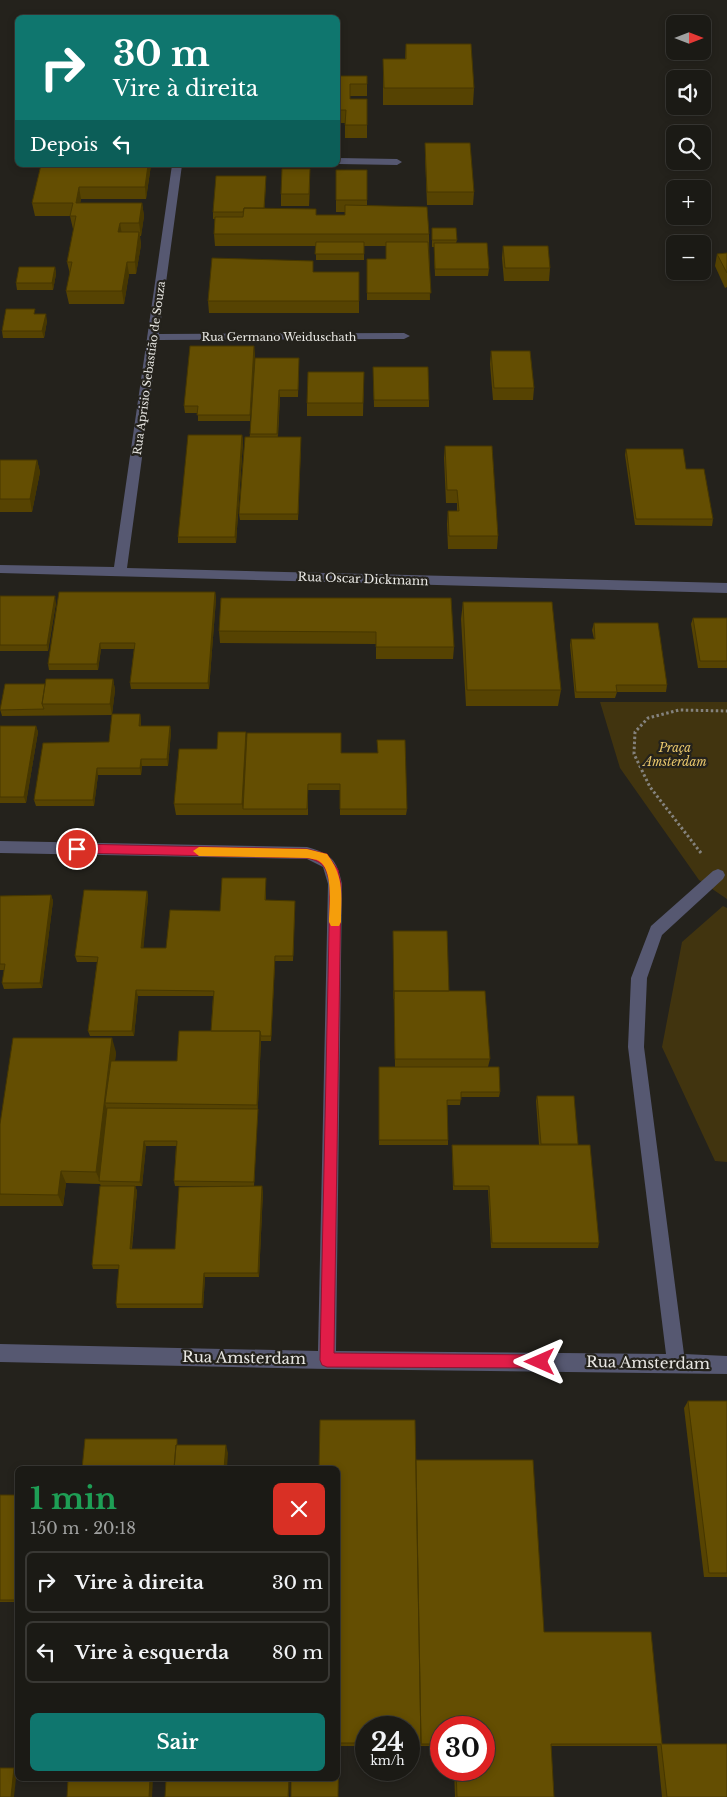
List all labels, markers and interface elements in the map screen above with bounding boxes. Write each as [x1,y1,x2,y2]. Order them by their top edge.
north arrow [666,15,711,60]
map controls [666,15,711,280]
text: 30 m [113,32,210,75]
icon: right [30,35,95,100]
button: sound [666,70,711,115]
text: Vire à direita [113,75,258,102]
button: search [666,125,711,170]
icon: left [108,130,136,158]
text: Depois [30,133,98,156]
button: + [666,180,711,225]
button: − [666,235,711,280]
street label: Rua Aprisio Sebastião de Souza [130,279,168,456]
street label: Rua Germano Weiduschath [202,330,357,344]
street label: Rua Oscar Dickmann [297,569,429,588]
park label: Praça Amsterdam [641,740,707,769]
pin [56,828,98,870]
icon: arrive [63,835,91,863]
position arrow [513,1335,565,1387]
street label: Rua Amsterdam [182,1347,306,1368]
street label: Rua Amsterdam [586,1352,710,1373]
text: 1 min [30,1480,117,1517]
button: close [273,1483,325,1535]
text: 150 m · 20:18 [30,1518,136,1538]
icon: right [32,1568,60,1596]
text: Vire à direita [75,1571,204,1594]
text: 30 m [272,1571,323,1594]
icon: left [32,1638,60,1666]
text: Vire à esquerda [75,1641,229,1664]
text: 80 m [272,1641,323,1664]
button: Sair [30,1713,325,1771]
speed limit sign: 30 [430,1716,495,1781]
text: 24 [371,1727,404,1758]
text: km/h [370,1753,405,1768]

